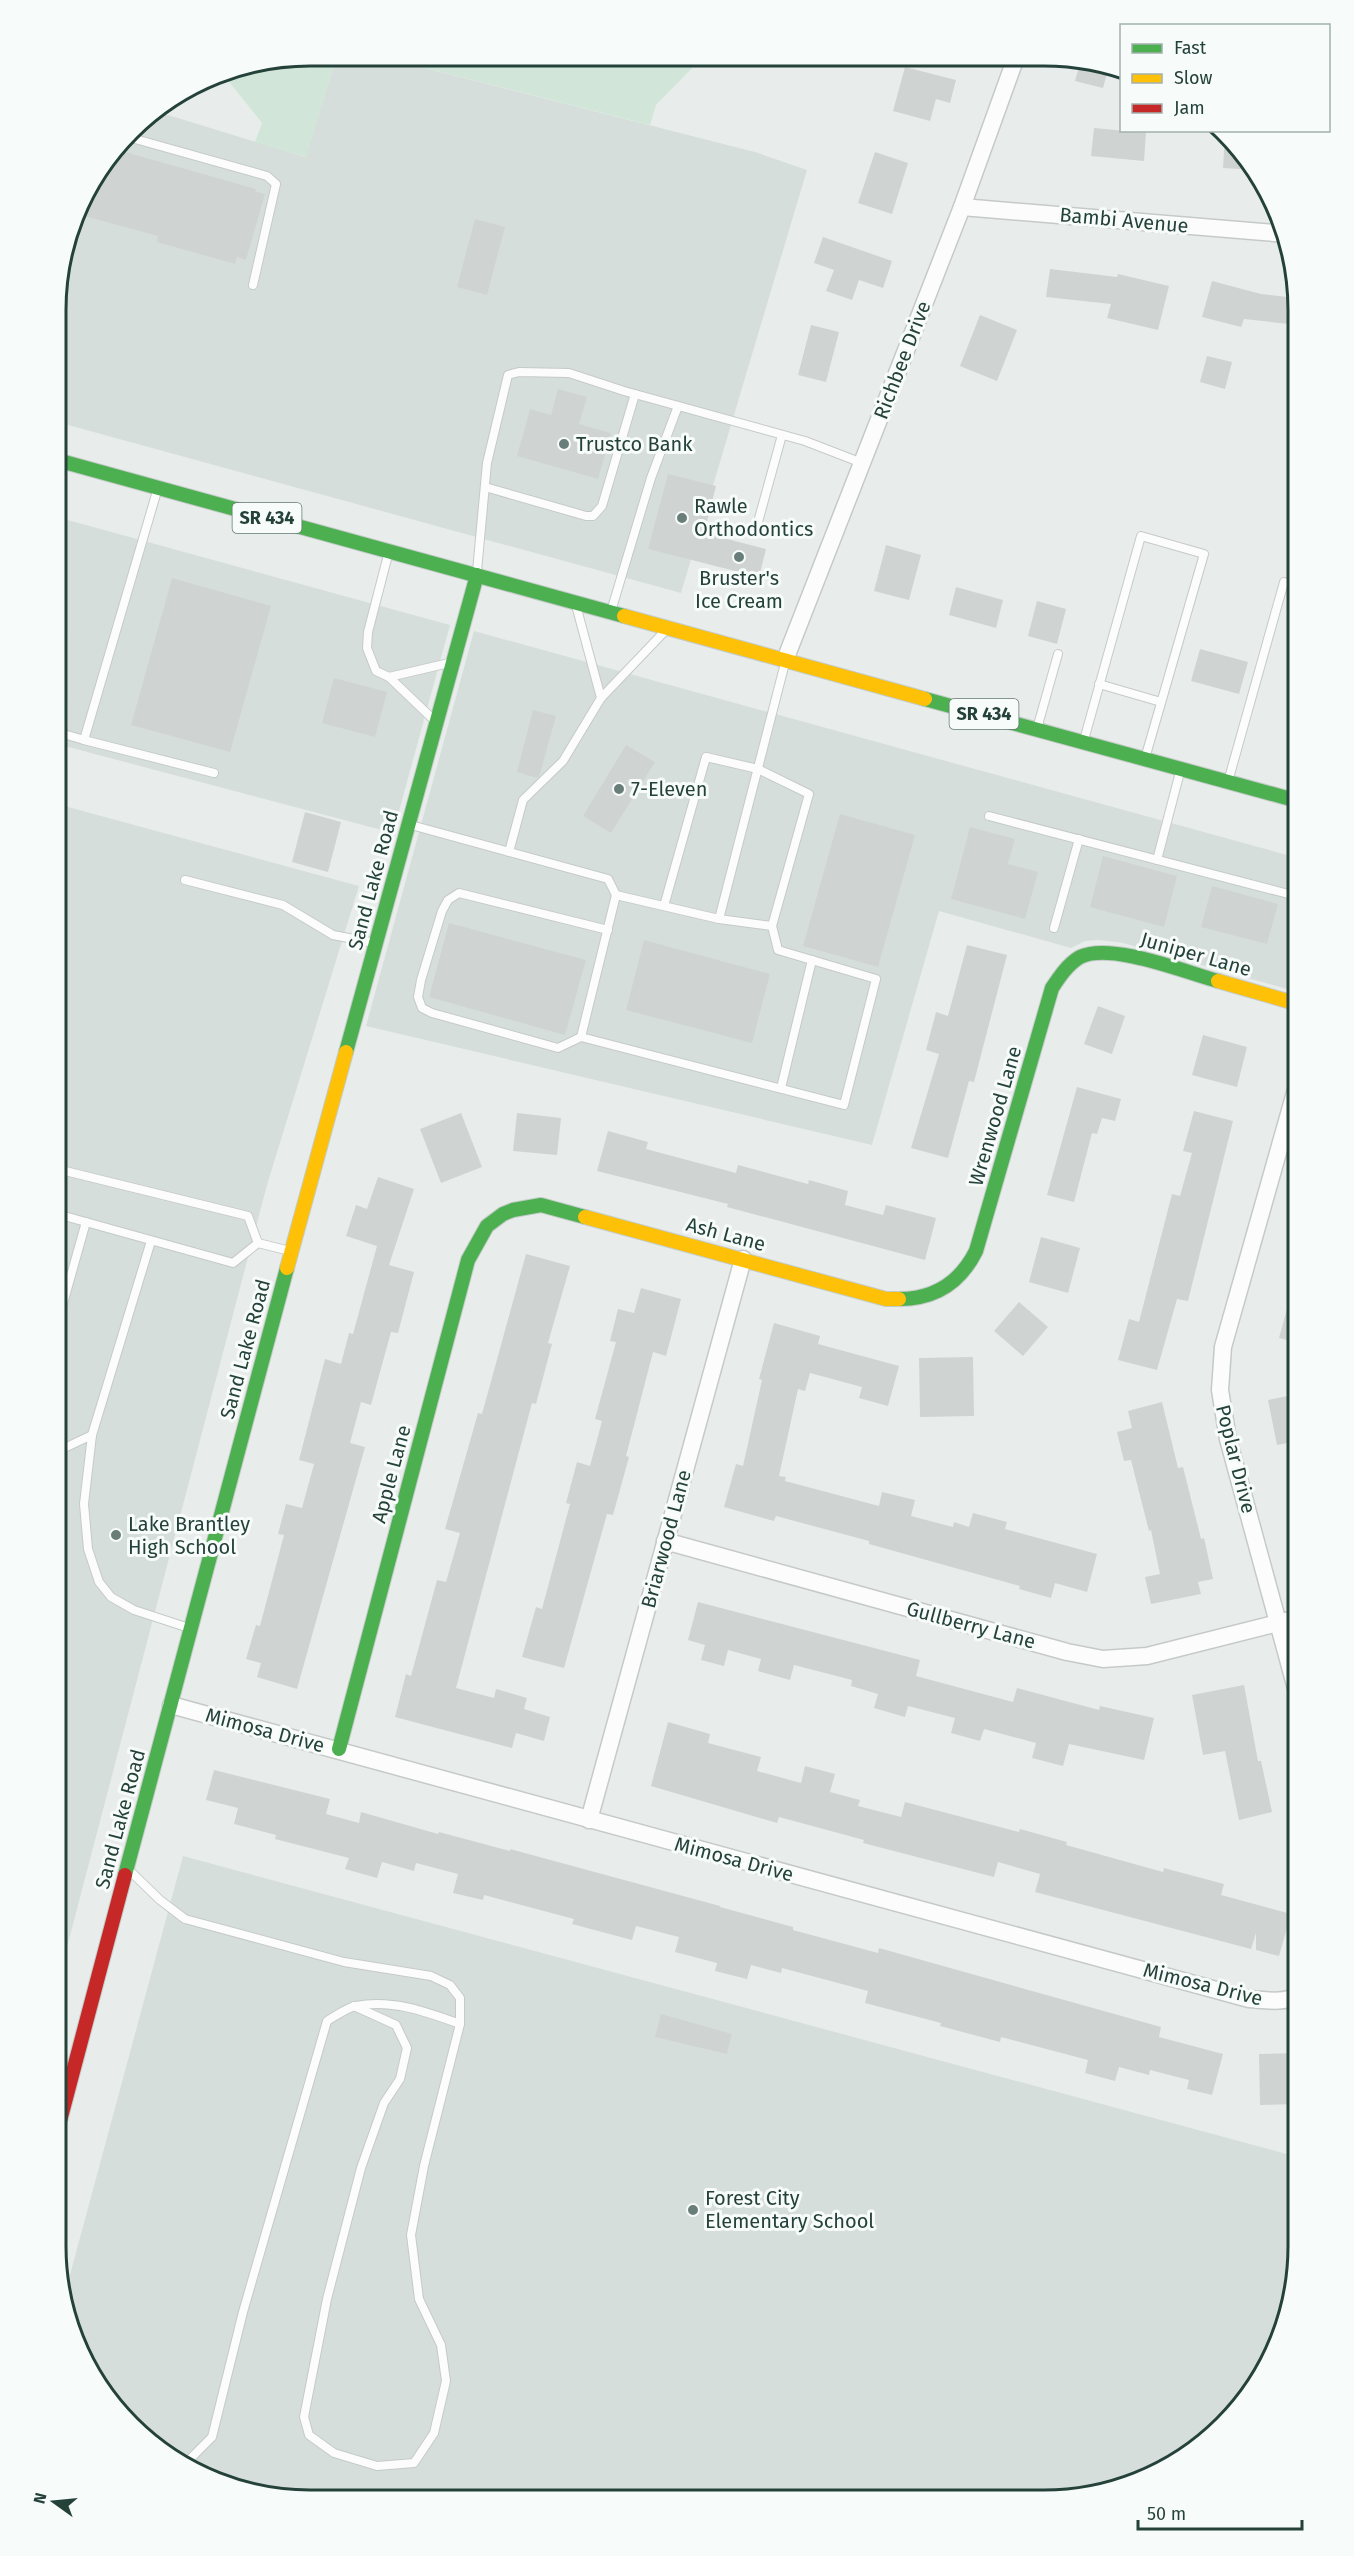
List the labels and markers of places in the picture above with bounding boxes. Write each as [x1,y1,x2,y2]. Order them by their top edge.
place label: Trustco Bank [576,432,693,456]
marker: Trustco Bank [557,437,571,451]
place label: Rawle Orthodontics [694,494,813,541]
marker: Rawle Orthodontics [675,511,689,525]
marker: Bruster's Ice Cream [732,550,746,564]
place label: Bruster's Ice Cream [695,566,783,613]
place label: 7-Eleven [631,777,707,801]
marker: 7-Eleven [612,782,626,796]
place label: Lake Brantley High School [128,1512,250,1559]
marker: Lake Brantley High School [109,1528,123,1542]
place label: Forest City Elementary School [705,2186,874,2233]
marker: Forest City Elementary School [686,2203,700,2217]

